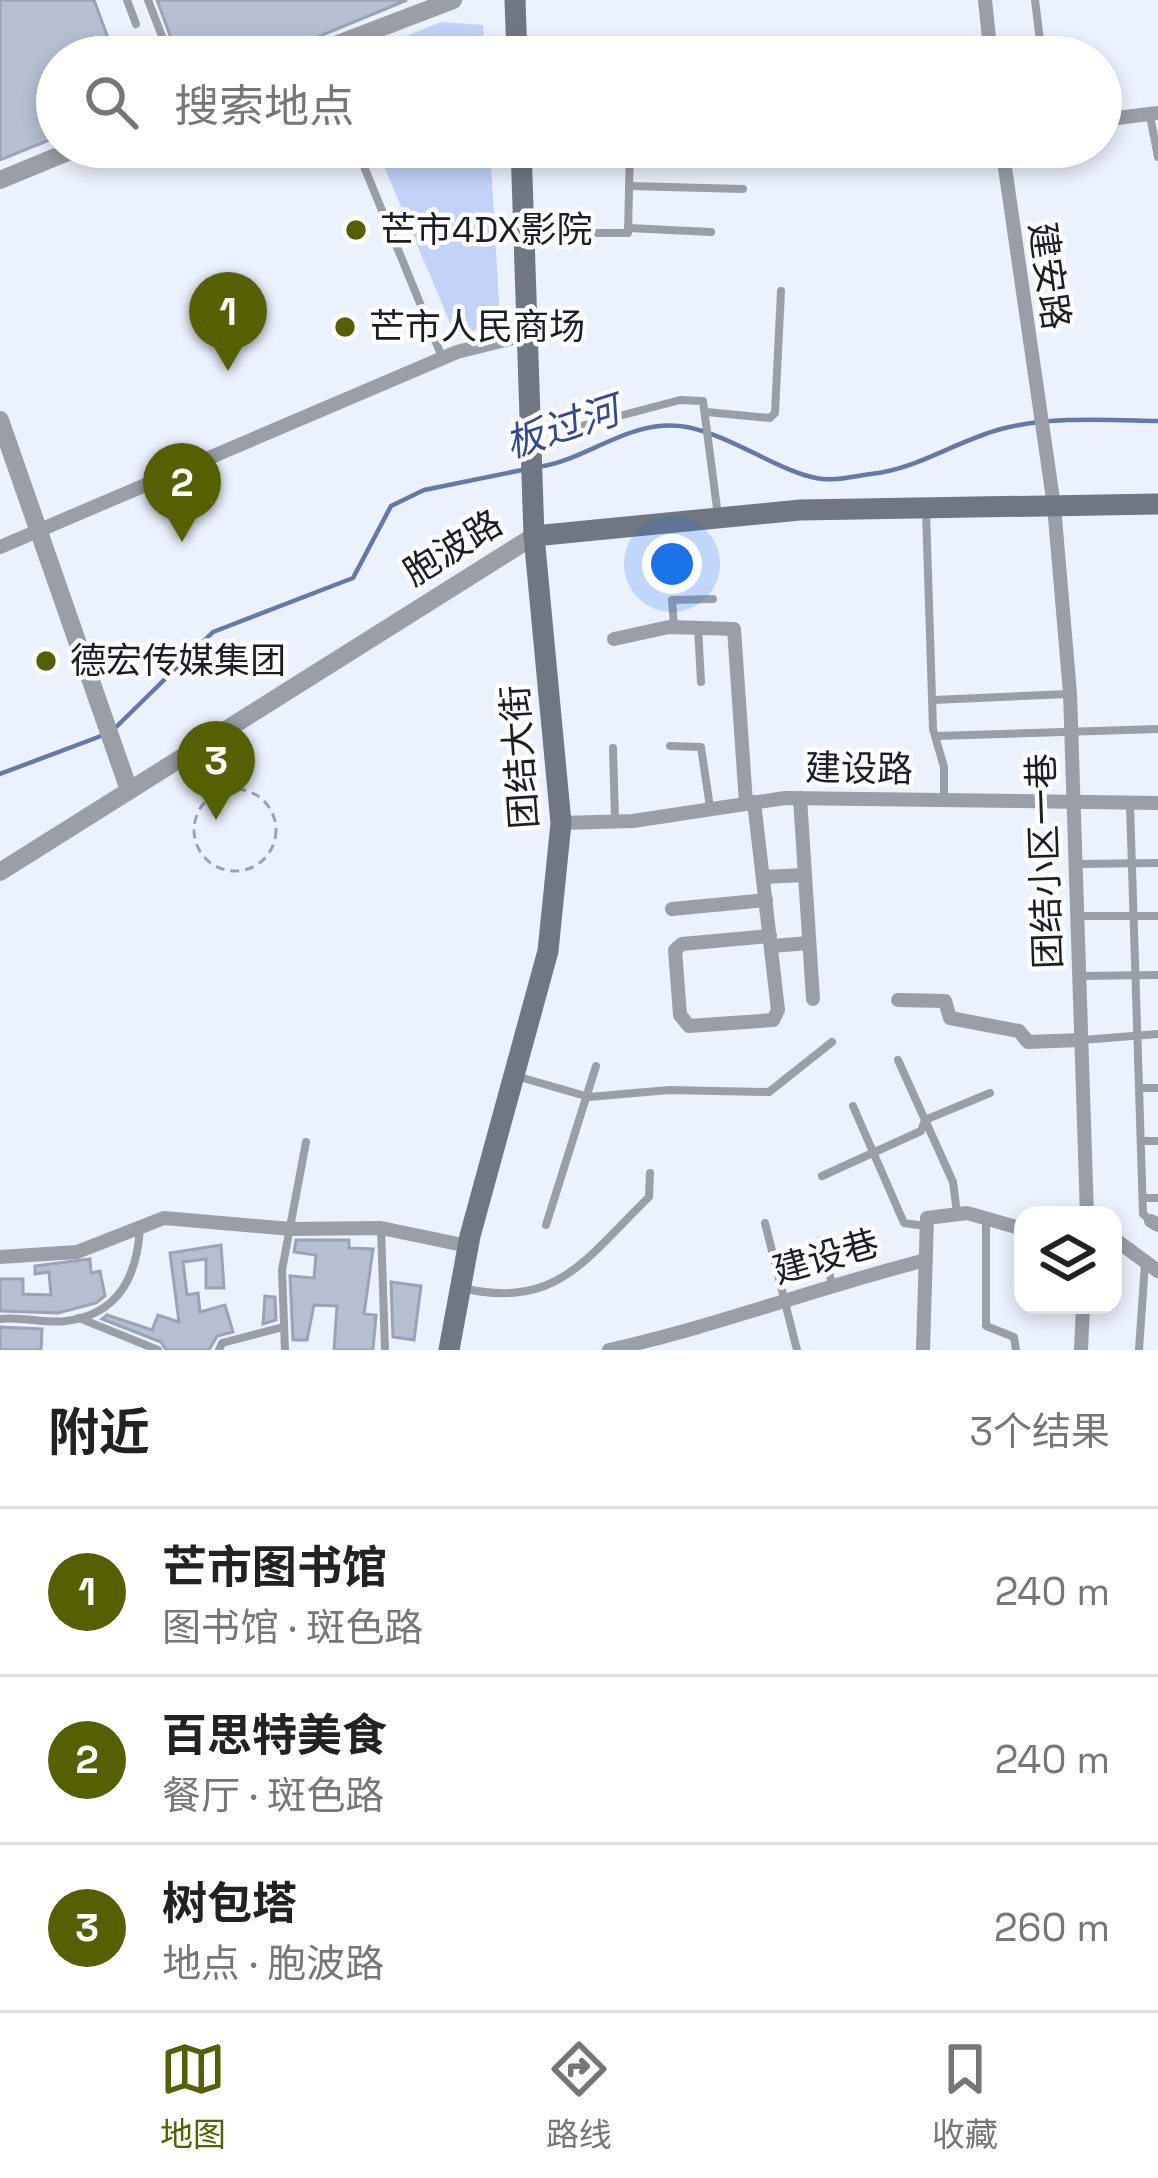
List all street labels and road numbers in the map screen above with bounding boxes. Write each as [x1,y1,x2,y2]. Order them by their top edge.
street label: 建安路 [1019,219,1079,333]
street label: 胞波路 [395,500,511,596]
street label: 团结大街 [492,684,548,830]
street label: 建设路 [805,745,913,793]
street label: 团结小区一巷 [1018,752,1072,970]
street label: 建设巷 [768,1220,884,1294]

